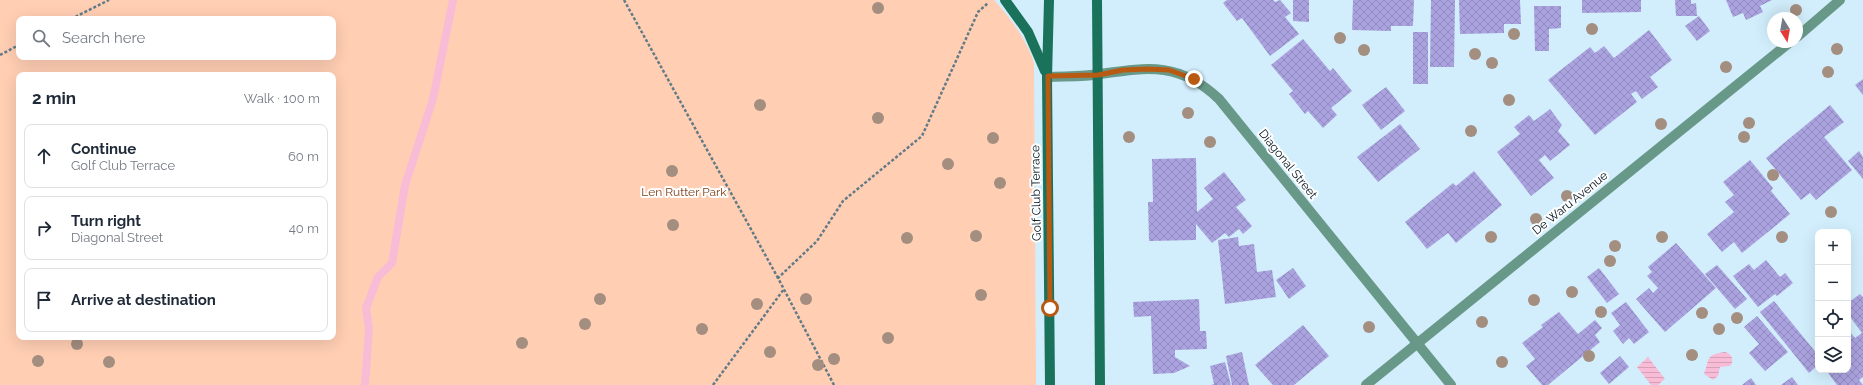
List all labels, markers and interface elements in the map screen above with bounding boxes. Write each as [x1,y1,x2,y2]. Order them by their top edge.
north arrow [1767,12,1803,48]
search box [16,16,336,60]
icon: search [30,27,52,49]
text: Search here [62,29,145,47]
route end [1185,70,1203,88]
text: 2 min [32,88,76,108]
text: Walk · 100 m [244,91,320,106]
street label: Diagonal Street [1256,127,1320,201]
text: Continue [71,140,136,158]
icon: ahead [33,145,55,167]
street label: Golf Club Terrace [1028,145,1044,241]
text: 60 m [288,149,319,164]
text: Golf Club Terrace [71,158,175,173]
street label: De Waru Avenue [1530,168,1610,238]
park label: Len Rutter Park [641,185,727,199]
text: Turn right [71,212,141,230]
icon: right [33,217,55,239]
text: 40 m [289,221,319,236]
map controls [1815,229,1851,373]
button: + [1815,229,1851,265]
text: Diagonal Street [71,230,163,245]
button: − [1815,265,1851,301]
icon: arrive [33,289,55,311]
text: Arrive at destination [71,291,216,309]
route start [1041,299,1059,317]
button: locate [1815,301,1851,337]
button: layers [1815,337,1851,373]

